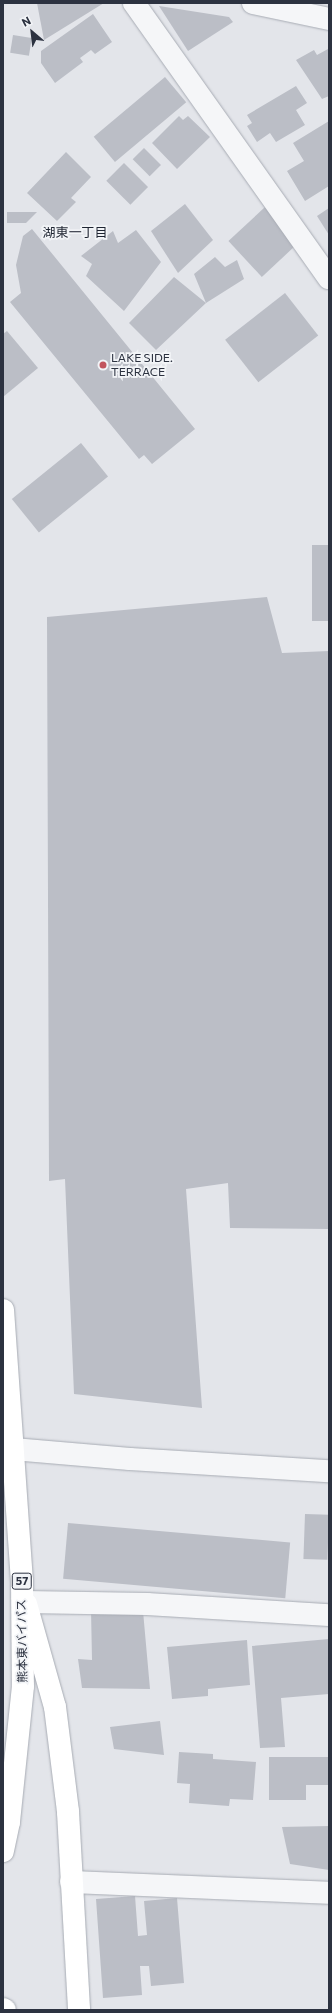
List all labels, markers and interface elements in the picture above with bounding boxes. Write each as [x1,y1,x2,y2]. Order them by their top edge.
north arrow [12,12,52,52]
text: N [19,13,33,29]
district label: 湖東一丁目 [43,224,107,240]
place label: LAKE SIDE. TERRACE [111,351,173,379]
marker: LAKE SIDE. TERRACE [98,360,108,370]
road number: 57 [11,1572,33,1590]
street label: 熊本東バイパス [14,1599,30,1683]

